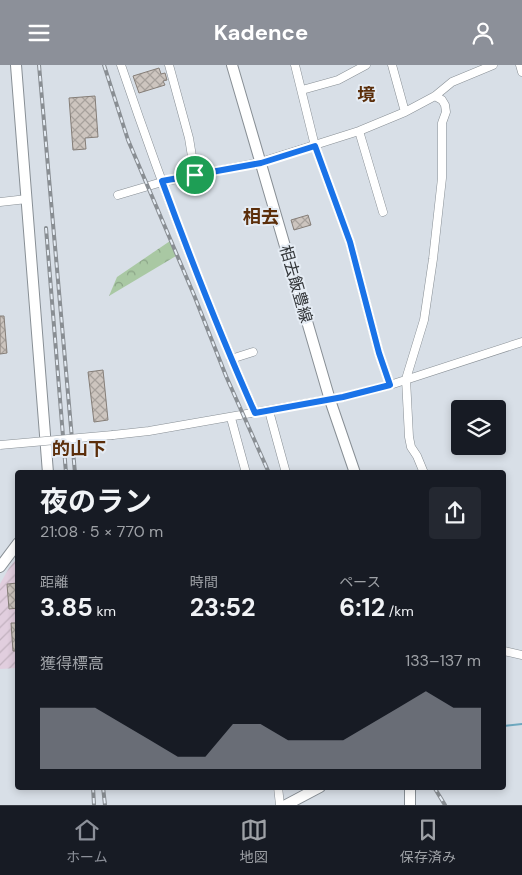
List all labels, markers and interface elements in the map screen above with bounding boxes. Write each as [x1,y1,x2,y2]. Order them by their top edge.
text: Kadence [214,18,308,47]
icon: menu [25,19,53,47]
icon: person [469,19,497,47]
district label: 境 [357,83,376,107]
pin [174,154,216,196]
icon: arrive [181,161,209,189]
district label: 相去 [243,205,279,229]
street label: 相去飯豊線 [275,243,317,325]
map controls [451,400,506,455]
button: layers [451,400,506,455]
district label: 的山下 [52,437,106,461]
text: 夜のラン [40,483,152,520]
button: share [429,487,481,539]
text: 21:08 · 5 × 770 m [40,521,163,542]
text: 距離 [40,573,68,591]
text: 時間 [190,573,218,591]
text: ペース [339,573,381,591]
text: 3.85 [40,591,93,624]
text: 23:52 [190,591,255,624]
text: 6:12 [339,591,385,624]
text: km [93,602,116,620]
text: /km [385,602,414,620]
text: 133–137 m [405,650,481,671]
text: 獲得標高 [40,653,104,674]
tab: ホーム [66,816,108,866]
tab: 地図 [240,816,268,866]
tab: 保存済み [400,816,456,866]

